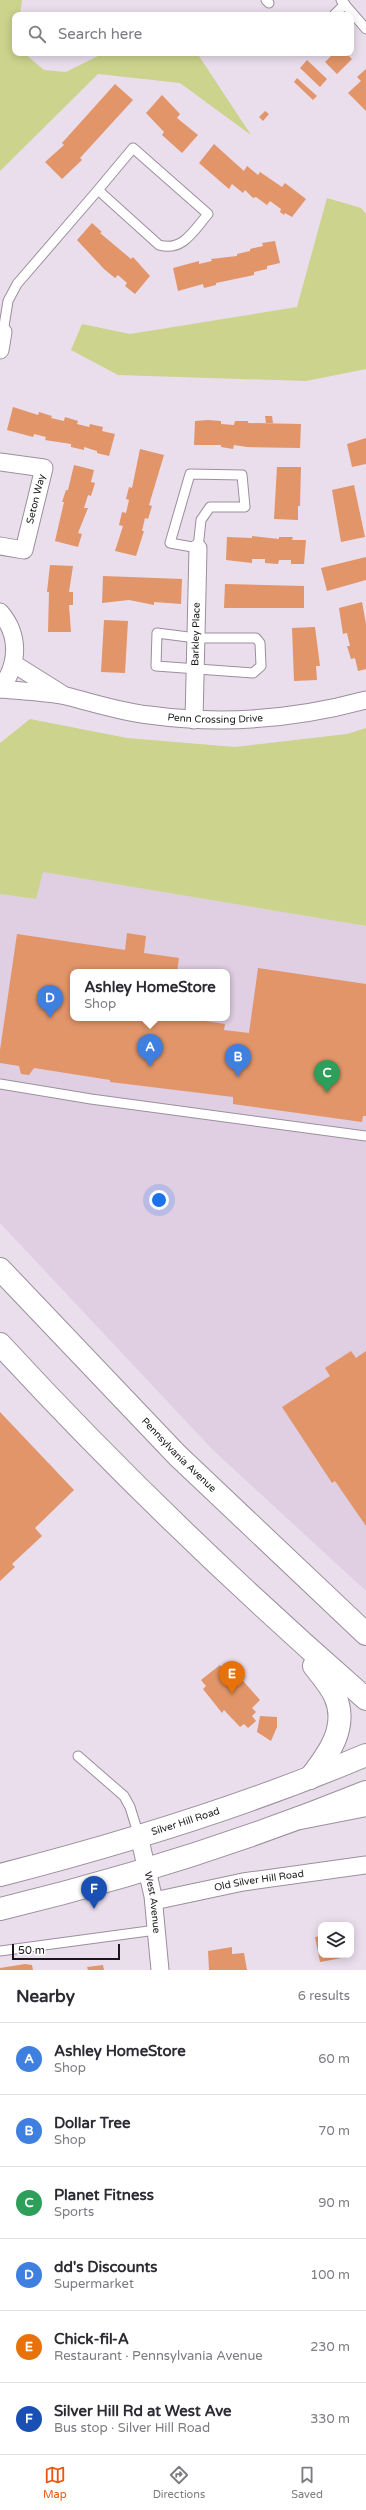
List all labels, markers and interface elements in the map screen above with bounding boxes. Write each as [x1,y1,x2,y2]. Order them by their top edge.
search box [12,12,354,56]
icon: search [26,23,48,45]
text: Search here [58,25,142,43]
street label: Seton Way [24,472,48,525]
street label: Barkley Place [189,602,203,666]
street label: Penn Crossing Drive [167,711,264,726]
popup [70,969,230,1021]
text: Ashley HomeStore [84,978,216,996]
pin: D [37,985,63,1018]
text: Shop [84,996,116,1012]
pin: A [137,1034,163,1067]
pin: B [225,1044,251,1077]
pin: C [314,1060,340,1093]
your location [149,1190,169,1210]
street label: Pennsylvania Avenue [139,1415,219,1495]
pin: E [219,1661,245,1694]
street label: Silver Hill Road [150,1805,221,1838]
street label: Old Silver Hill Road [213,1868,305,1894]
street label: West Avenue [142,1870,163,1934]
pin: F [81,1876,107,1909]
map controls [318,1922,354,1958]
button: layers [318,1922,354,1958]
scale bar [12,1942,120,1961]
text: 50 m [18,1944,45,1957]
text: Nearby [16,1986,75,2007]
text: 6 results [298,1988,350,2004]
text: Ashley HomeStore [54,2042,186,2060]
text: A [24,2051,34,2067]
text: 60 m [318,2051,350,2067]
text: Shop [54,2060,86,2076]
text: Dollar Tree [54,2114,130,2132]
text: B [24,2123,34,2139]
text: 70 m [318,2123,350,2139]
text: Shop [54,2132,86,2148]
text: Planet Fitness [54,2186,154,2204]
text: C [24,2195,34,2211]
text: 90 m [318,2195,350,2211]
text: Sports [54,2204,94,2220]
text: dd's Discounts [54,2258,158,2276]
text: D [24,2267,34,2283]
text: 100 m [310,2267,350,2283]
text: Supermarket [54,2276,134,2292]
text: Chick-fil-A [54,2330,129,2348]
text: E [25,2339,33,2355]
text: 230 m [310,2339,350,2355]
text: Restaurant · Pennsylvania Avenue [54,2348,263,2364]
text: Silver Hill Rd at West Ave [54,2402,232,2420]
text: F [25,2411,33,2427]
text: 330 m [310,2411,350,2427]
text: Bus stop · Silver Hill Road [54,2420,210,2436]
tab: Map [43,2464,67,2501]
tab: Directions [153,2464,205,2501]
tab: Saved [291,2464,323,2501]

